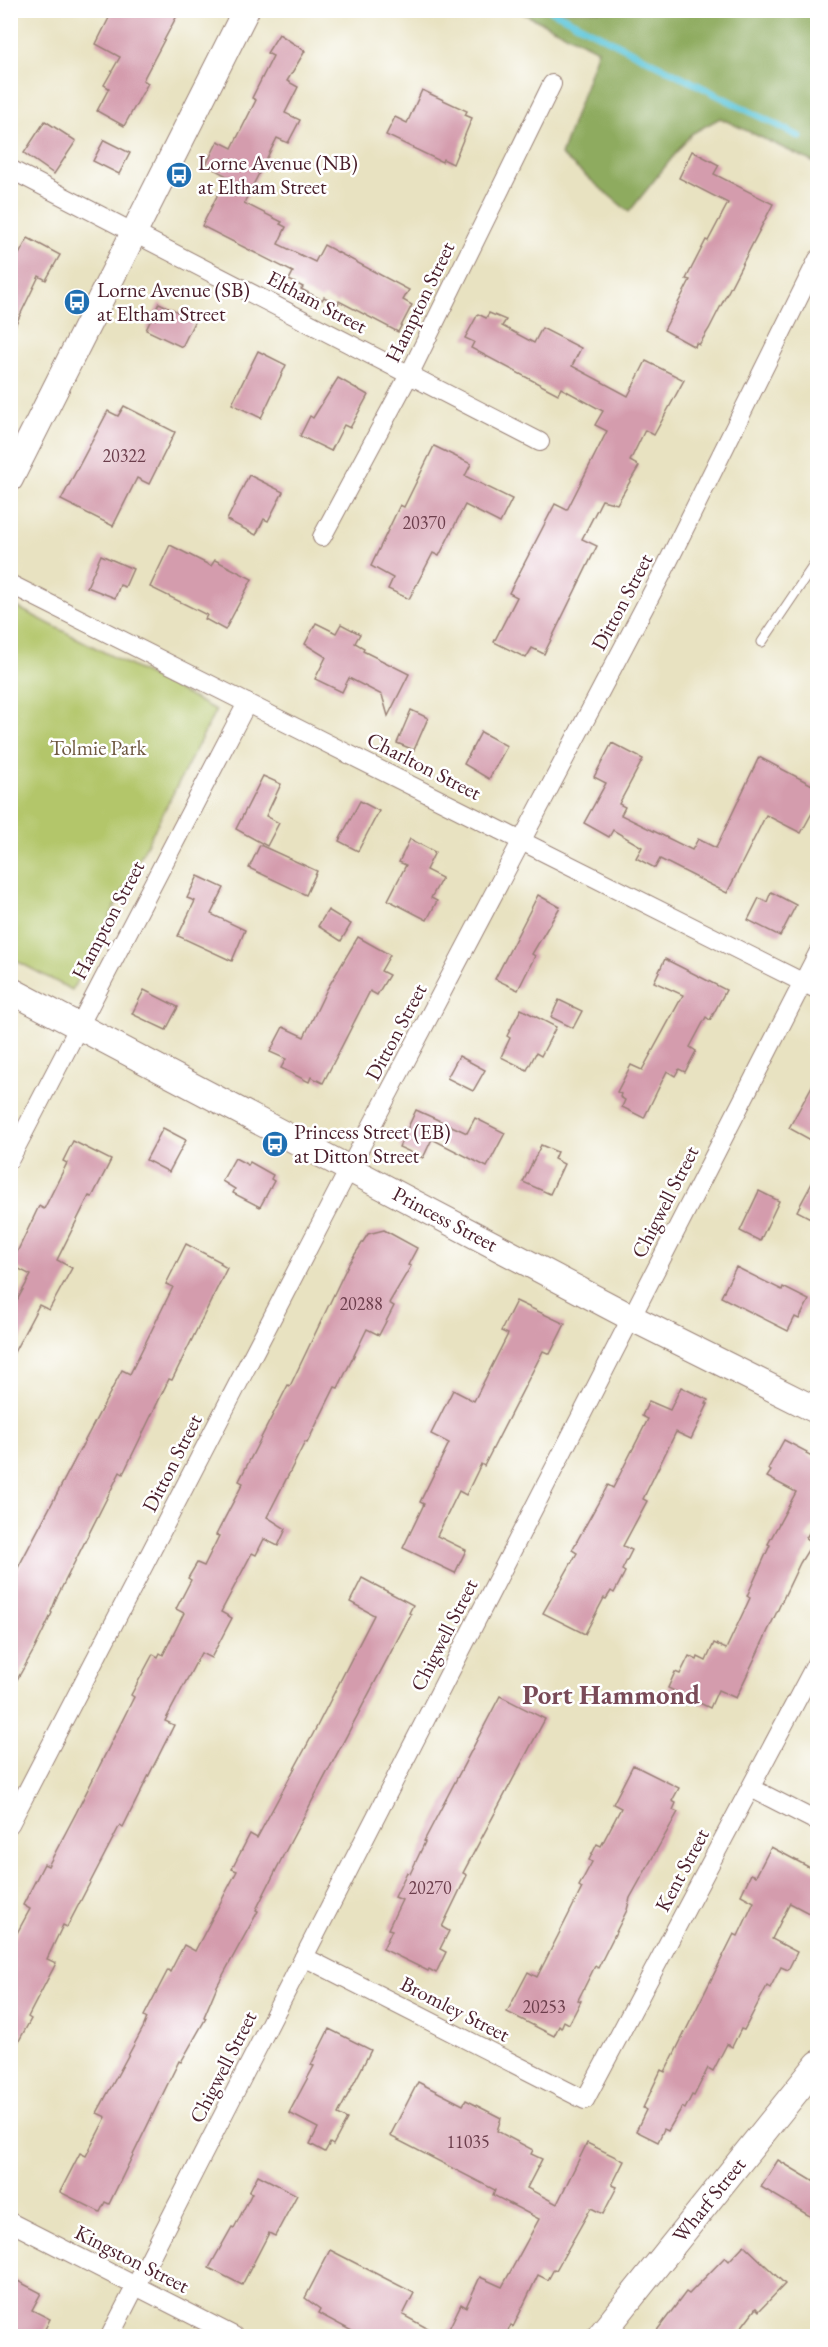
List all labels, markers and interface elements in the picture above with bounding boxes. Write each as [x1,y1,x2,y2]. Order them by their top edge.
place label: Lorne Avenue (NB) at Eltham Street [198,149,358,200]
bus stop icon: Lorne Avenue (NB) at Eltham Street [164,160,194,190]
street label: Hampton Street [379,237,461,367]
street label: Eltham Street [263,264,372,339]
place label: Lorne Avenue (SB) at Eltham Street [97,276,250,327]
bus stop icon: Lorne Avenue (SB) at Eltham Street [62,287,92,317]
house number: 20322 [102,444,146,467]
house number: 20370 [402,511,446,534]
street label: Ditton Street [585,548,659,655]
street label: Charlton Street [363,725,486,806]
park label: Tolmie Park [50,734,147,761]
street label: Hampton Street [65,855,150,984]
street label: Ditton Street [359,978,433,1085]
place label: Princess Street (EB) at Ditton Street [294,1118,451,1169]
bus stop icon: Princess Street (EB) at Ditton Street [260,1129,290,1159]
street label: Chigwell Street [625,1141,705,1262]
street label: Princess Street [388,1180,503,1258]
house number: 20288 [339,1292,383,1315]
street label: Ditton Street [135,1409,208,1516]
street label: Chigwell Street [404,1574,484,1695]
district label: Port Hammond [522,1677,700,1712]
street label: Kent Street [648,1823,715,1916]
house number: 20270 [408,1876,452,1899]
street label: Bromley Street [396,1970,515,2048]
house number: 20253 [522,1995,566,2018]
street label: Chigwell Street [183,2006,263,2127]
house number: 11035 [446,2130,490,2153]
street label: Wharf Street [666,2151,752,2248]
street label: Kingston Street [70,2218,194,2299]

